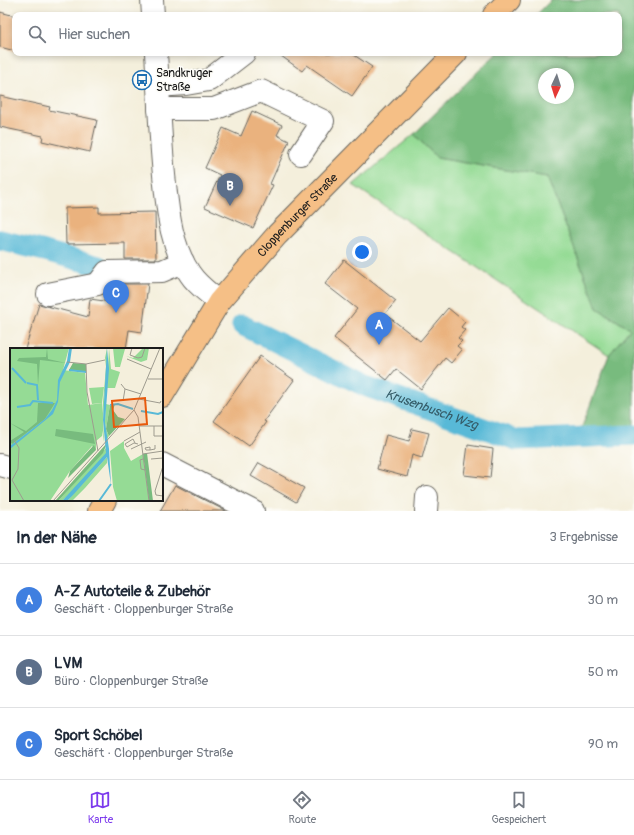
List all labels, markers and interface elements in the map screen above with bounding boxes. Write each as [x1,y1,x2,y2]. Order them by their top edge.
search box [12,12,622,56]
icon: search [26,23,48,45]
text: Hier suchen [58,25,130,44]
place label: Sandkruger Straße [156,66,213,95]
north arrow [538,68,574,104]
bus stop icon: Sandkruger Straße [131,69,153,91]
street label: Cloppenburger Straße [254,170,341,260]
pin: B [217,173,243,206]
your location [352,242,372,262]
pin: C [103,280,129,313]
pin: A [366,312,392,345]
inset map [10,348,163,501]
water label: Krusenbusch Wzg [383,386,481,434]
text: In der Nähe [16,527,97,548]
text: 3 Ergebnisse [549,529,618,545]
text: A-Z Autoteile & Zubehör [54,582,211,601]
text: A [25,592,33,608]
text: 30 m [588,592,618,608]
text: Geschäft · Cloppenburger Straße [54,601,233,617]
text: LVM [54,654,82,673]
text: B [25,664,33,680]
text: 50 m [588,664,618,680]
text: Büro · Cloppenburger Straße [54,673,208,689]
text: Sport Schöbel [54,726,142,745]
text: C [25,736,33,752]
text: 90 m [588,736,618,752]
text: Geschäft · Cloppenburger Straße [54,745,233,761]
tab: Karte [88,789,113,826]
tab: Route [289,789,316,826]
tab: Gespeichert [492,789,546,826]

